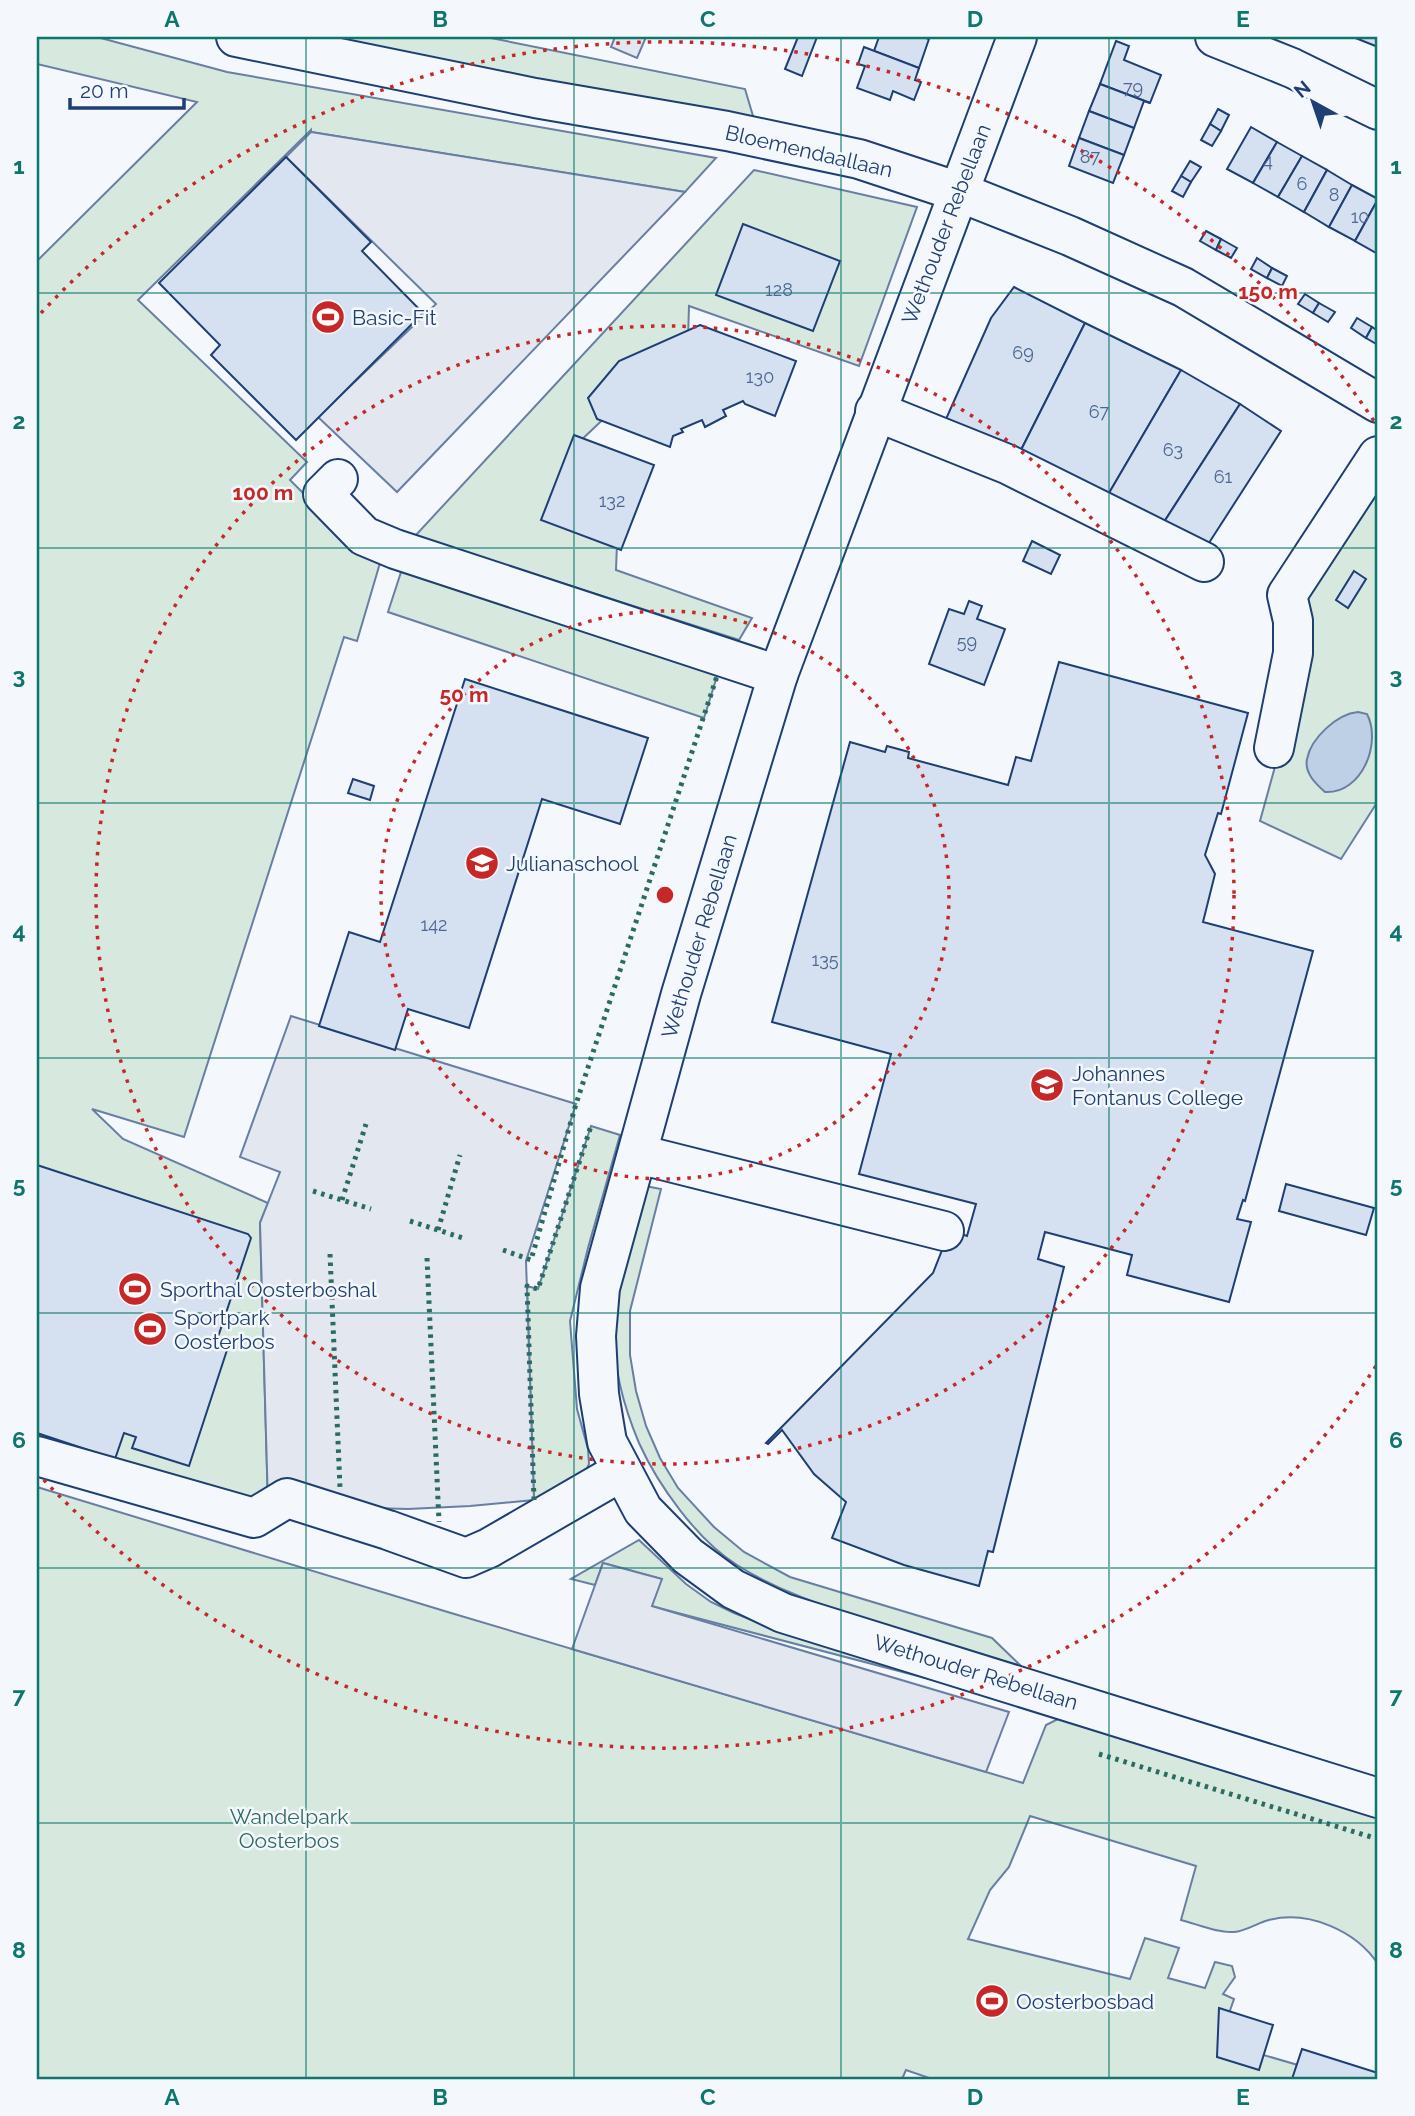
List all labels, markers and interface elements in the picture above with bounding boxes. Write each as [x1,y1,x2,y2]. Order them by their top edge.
text: A [164,5,180,32]
text: B [432,5,448,32]
text: C [700,5,716,32]
text: D [967,5,983,32]
text: E [1236,5,1250,32]
scale bar [70,66,184,110]
north arrow [1278,66,1348,136]
text: N [1289,76,1315,102]
house number: 79 [1123,77,1143,98]
text: 20 m [80,78,128,103]
street label: Bloemendaallaan [723,120,895,182]
street label: Wethouder Rebellaan [896,120,996,328]
house number: 87 [1080,146,1101,167]
house number: 4 [1263,150,1273,171]
text: 1 [13,152,25,179]
text: 1 [1390,152,1402,179]
house number: 6 [1297,173,1308,194]
house number: 8 [1329,184,1339,205]
house number: 10 [1351,206,1369,227]
house number: 128 [765,279,793,300]
text: 150 m [1238,279,1298,304]
sports icon: Basic-Fit [309,298,347,336]
place label: Basic-Fit [352,305,436,330]
house number: 69 [1012,342,1034,363]
house number: 130 [746,366,774,387]
house number: 67 [1089,401,1110,422]
text: 2 [13,407,25,434]
text: 2 [1390,407,1402,434]
house number: 63 [1163,439,1183,460]
house number: 61 [1214,466,1233,487]
text: 100 m [233,480,293,505]
house number: 132 [599,490,625,511]
house number: 59 [957,631,977,652]
text: 3 [13,662,25,689]
text: 3 [1390,662,1402,689]
text: 50 m [439,682,489,707]
street label: Wethouder Rebellaan [656,831,742,1041]
school or university icon: Julianaschool [463,844,501,882]
place label: Julianaschool [506,851,639,876]
centre of rings [653,883,677,907]
house number: 142 [421,914,447,935]
text: 4 [12,917,26,944]
text: 4 [1389,917,1403,944]
house number: 135 [811,949,839,970]
place label: Johannes Fontanus College [1072,1061,1243,1110]
school or university icon: Johannes Fontanus College [1028,1066,1066,1104]
text: 5 [13,1171,26,1198]
text: 5 [1390,1171,1403,1198]
sports icon: Sporthal Oosterboshal [116,1270,154,1308]
place label: Sporthal Oosterboshal [160,1277,377,1302]
place label: Sportpark Oosterbos [174,1305,275,1354]
sports icon: Sportpark Oosterbos [131,1310,169,1348]
text: 6 [12,1426,26,1453]
text: 6 [1389,1426,1403,1453]
street label: Wethouder Rebellaan [871,1629,1081,1715]
text: 7 [13,1681,26,1708]
text: 7 [1390,1681,1403,1708]
park label: Wandelpark Oosterbos [230,1804,348,1853]
text: 8 [12,1936,26,1963]
text: 8 [1389,1936,1403,1963]
sports icon: Oosterbosbad [973,1982,1011,2020]
place label: Oosterbosbad [1016,1989,1154,2014]
text: A [164,2083,180,2110]
text: B [432,2083,448,2110]
text: C [700,2083,716,2110]
text: D [967,2083,983,2110]
text: E [1236,2083,1250,2110]

